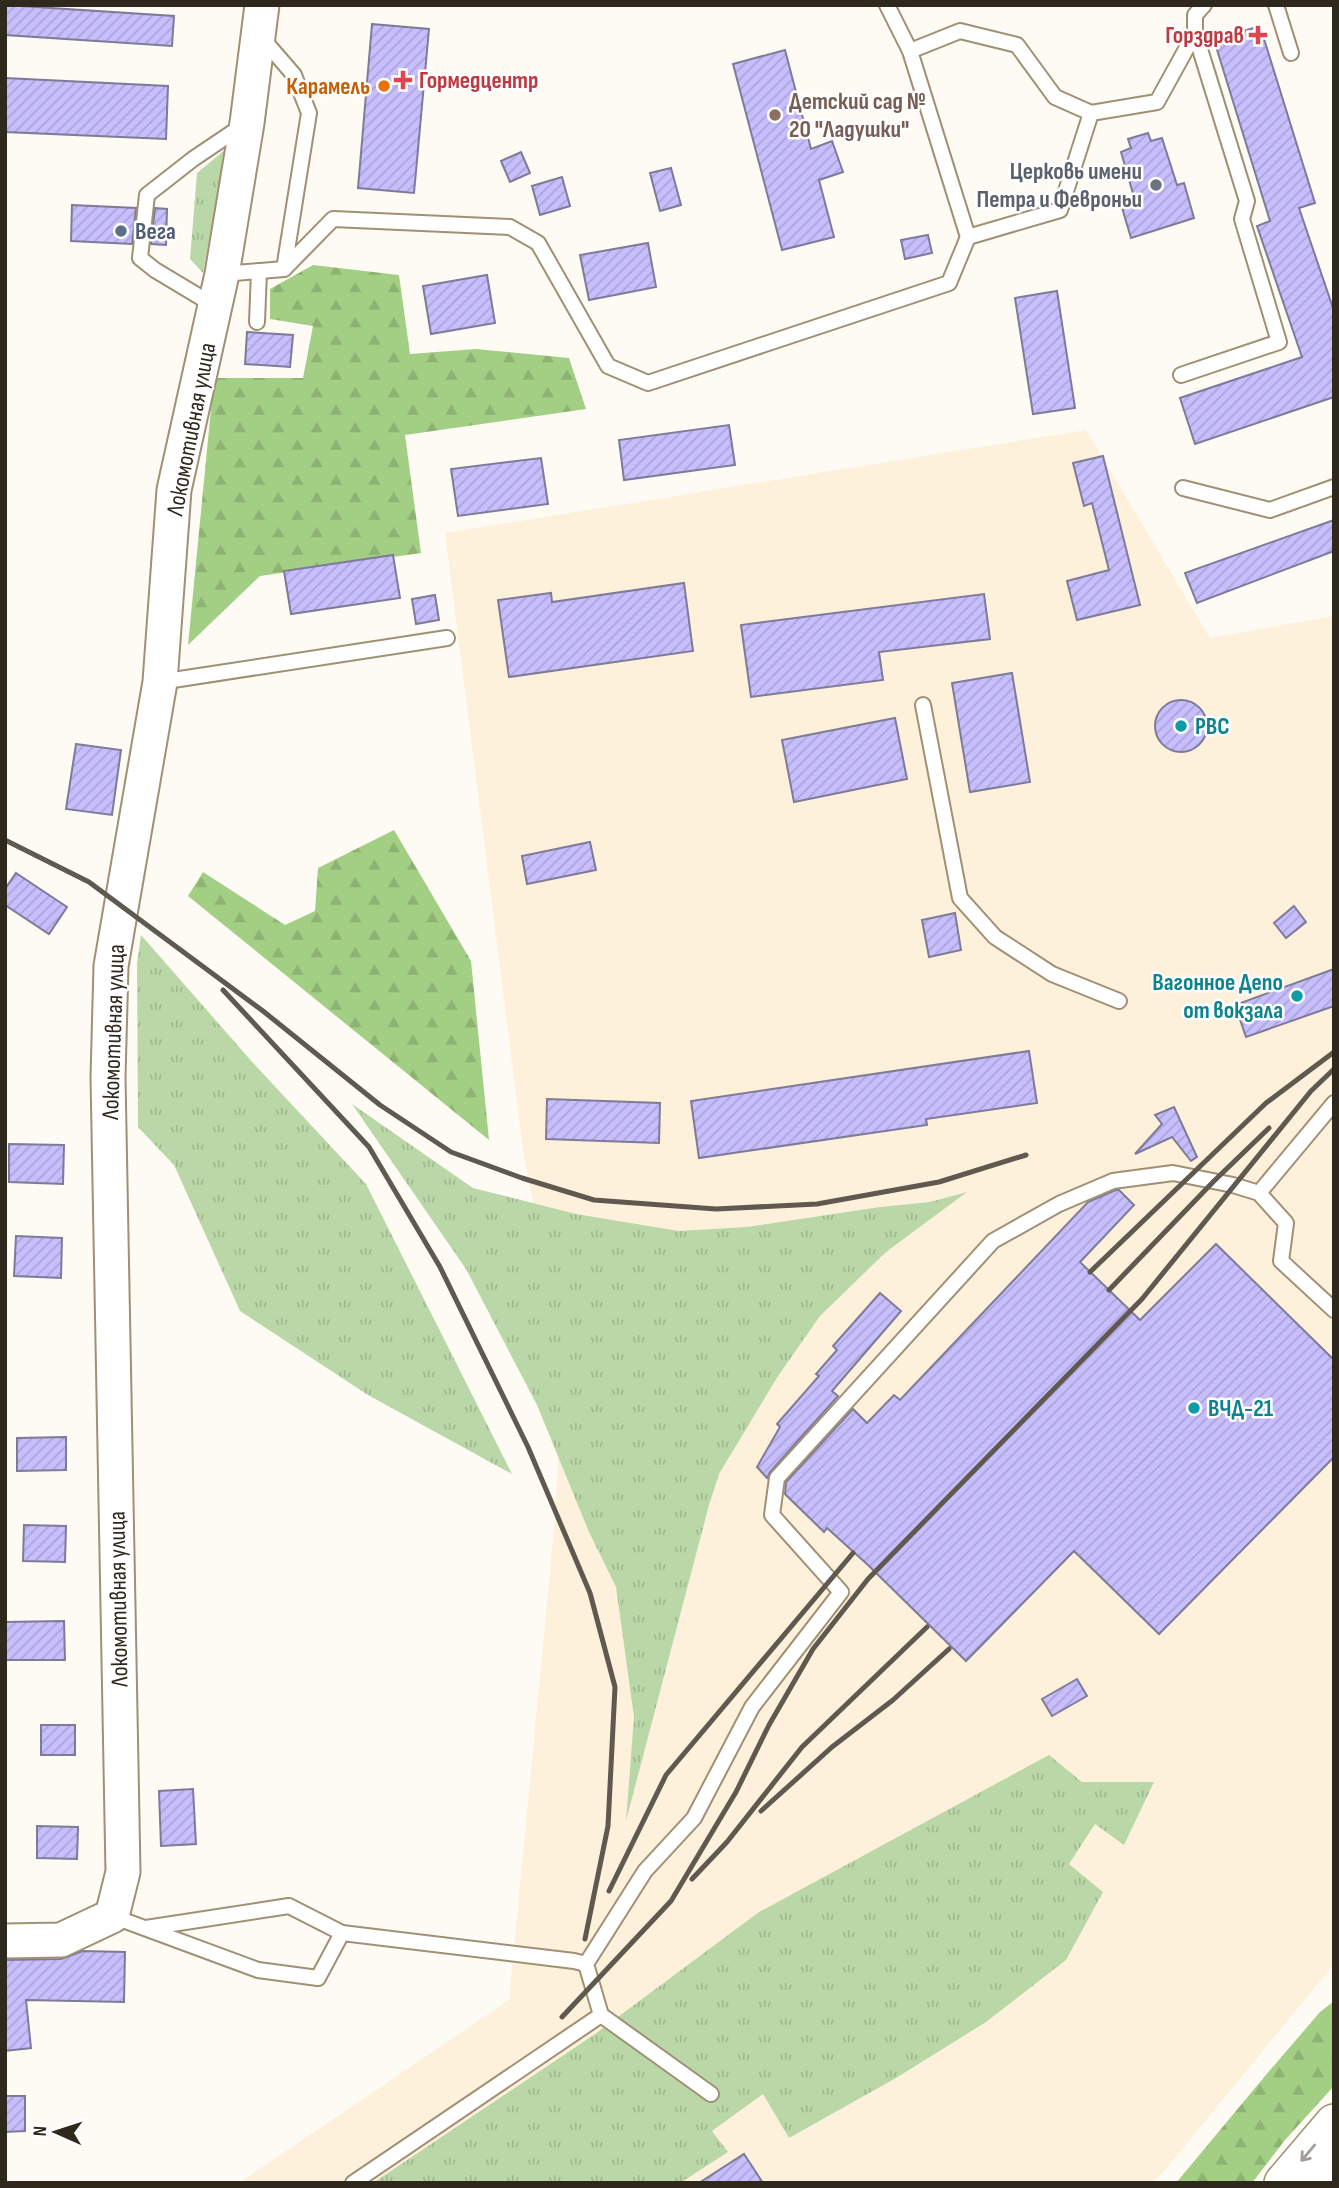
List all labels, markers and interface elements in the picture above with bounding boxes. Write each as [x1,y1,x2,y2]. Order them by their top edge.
place label: Горздрав [1165,21,1244,50]
marker: Горздрав [1250,27,1266,43]
place label: Гормедцентр [419,66,538,95]
marker: Гормедцентр [393,70,413,90]
place label: Карамель [286,72,370,101]
marker: Карамель [376,78,392,94]
place label: Детский сад № 20 "Ладушки" [789,87,926,144]
marker: Детский сад № 20 "Ладушки" [767,107,783,123]
place label: Церковь имени Петра и Февроньи [977,157,1142,214]
marker: Церковь имени Петра и Февроньи [1148,177,1164,193]
place label: Вега [135,217,176,246]
marker: Вега [113,223,129,239]
street label: Локомотивная улица [160,340,222,519]
place label: РВС [1195,712,1230,741]
marker: РВС [1173,718,1189,734]
street label: Локомотивная улица [96,944,131,1121]
place label: Вагонное Депо от вокзала [1152,968,1283,1025]
marker: Вагонное Депо от вокзала [1289,988,1305,1004]
place label: ВЧД-21 [1208,1394,1274,1423]
marker: ВЧД-21 [1186,1400,1202,1416]
street label: Локомотивная улица [102,1511,135,1688]
north arrow [21,2097,91,2167]
text: N [29,2126,52,2137]
one-way arrow [1301,2143,1316,2161]

